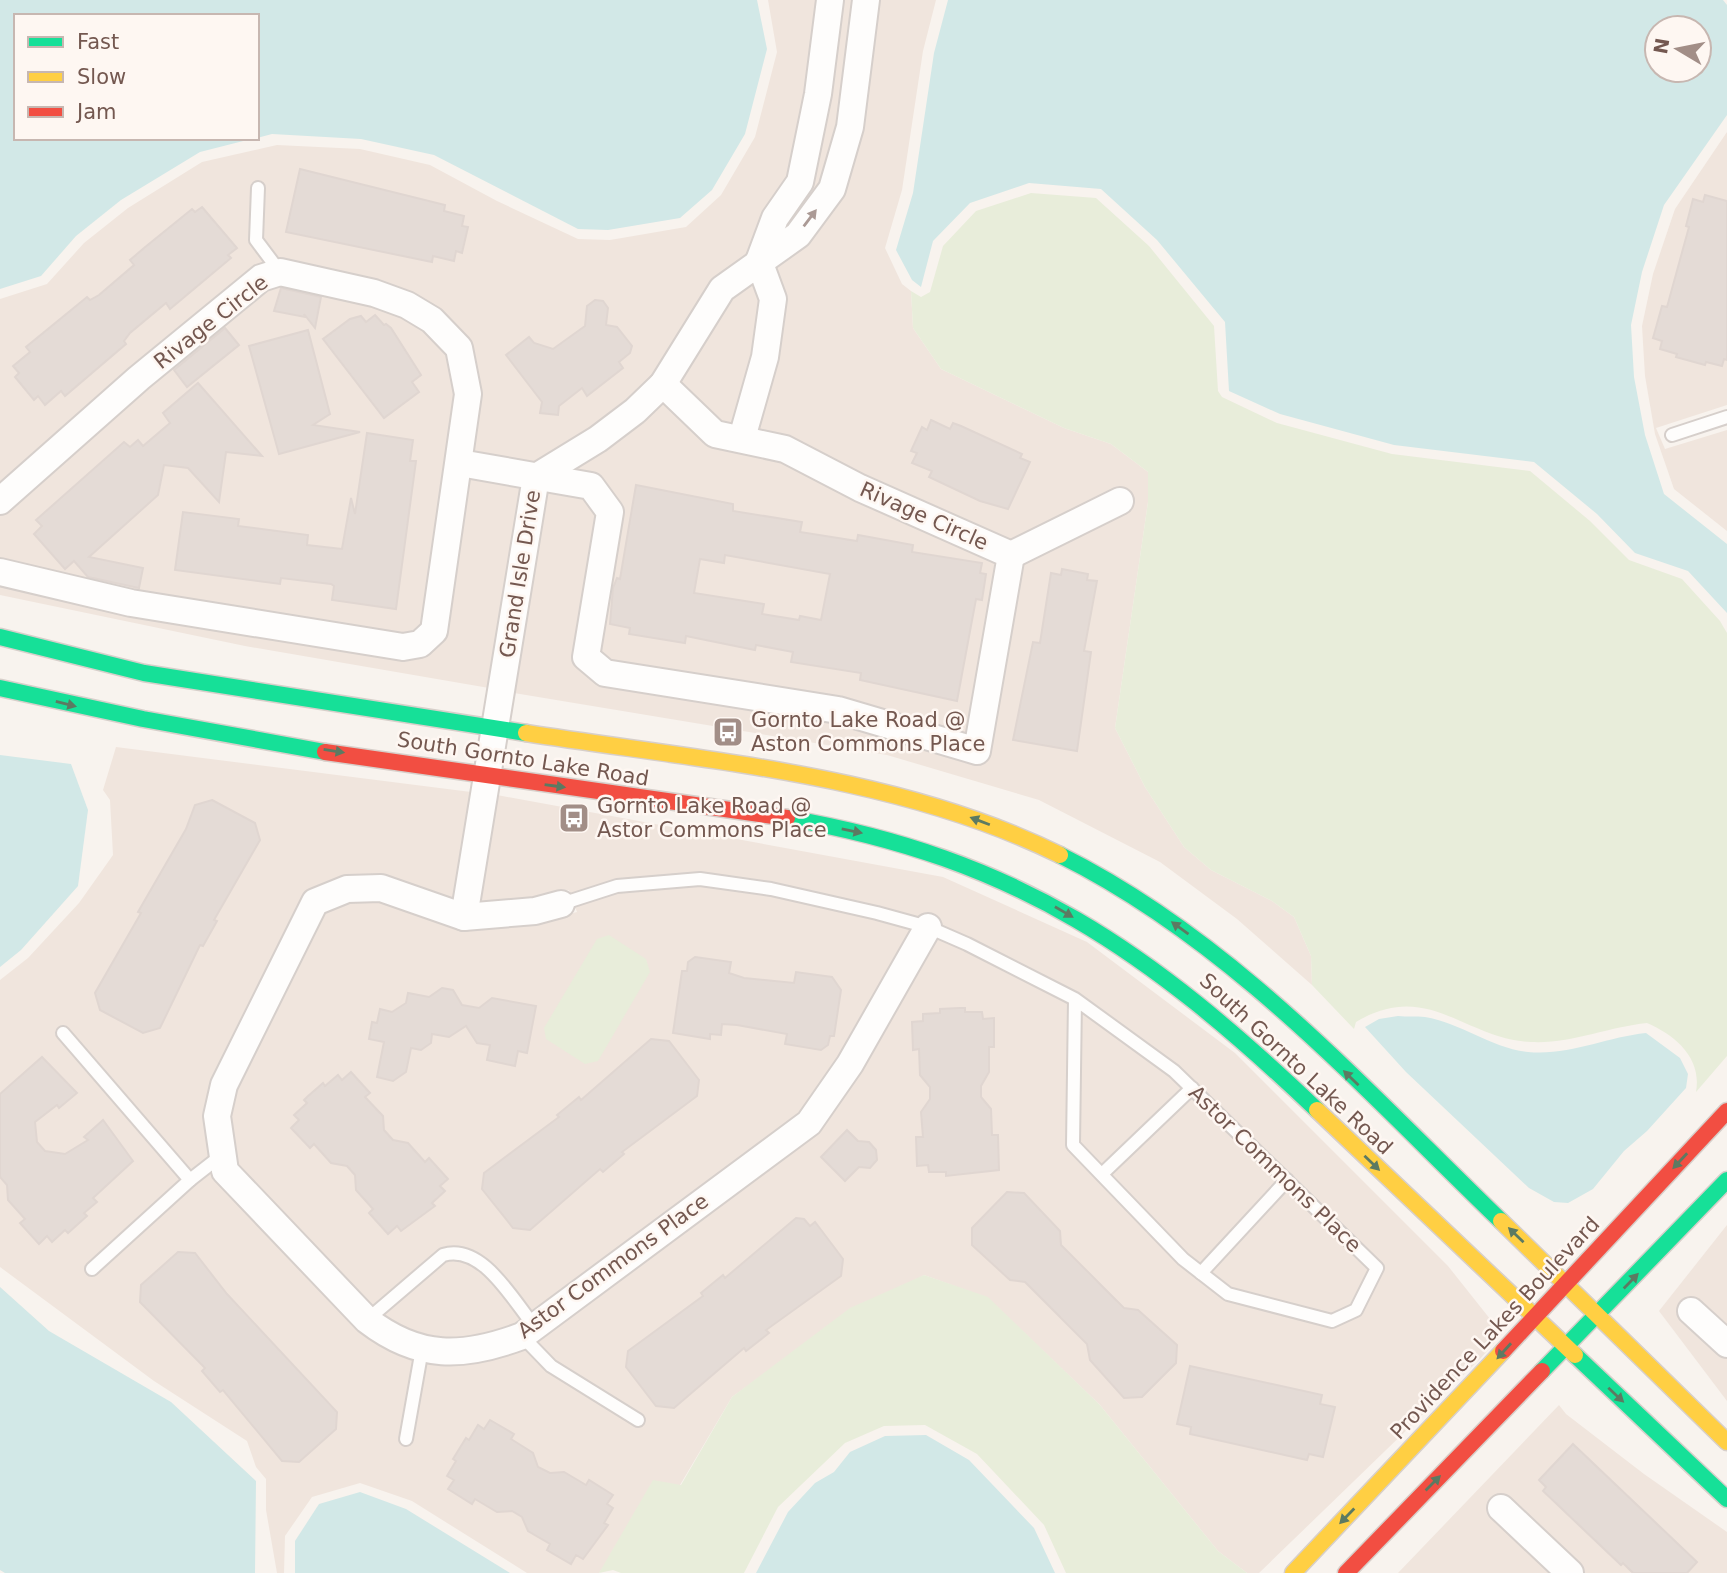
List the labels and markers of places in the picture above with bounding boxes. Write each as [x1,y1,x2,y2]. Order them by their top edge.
place label: Gornto Lake Road @ Aston Commons Place [751,708,985,756]
bus stop icon: Gornto Lake Road @ Aston Commons Place [711,715,745,749]
place label: Gornto Lake Road @ Astor Commons Place [597,794,827,842]
bus stop icon: Gornto Lake Road @ Astor Commons Place [557,801,591,835]

